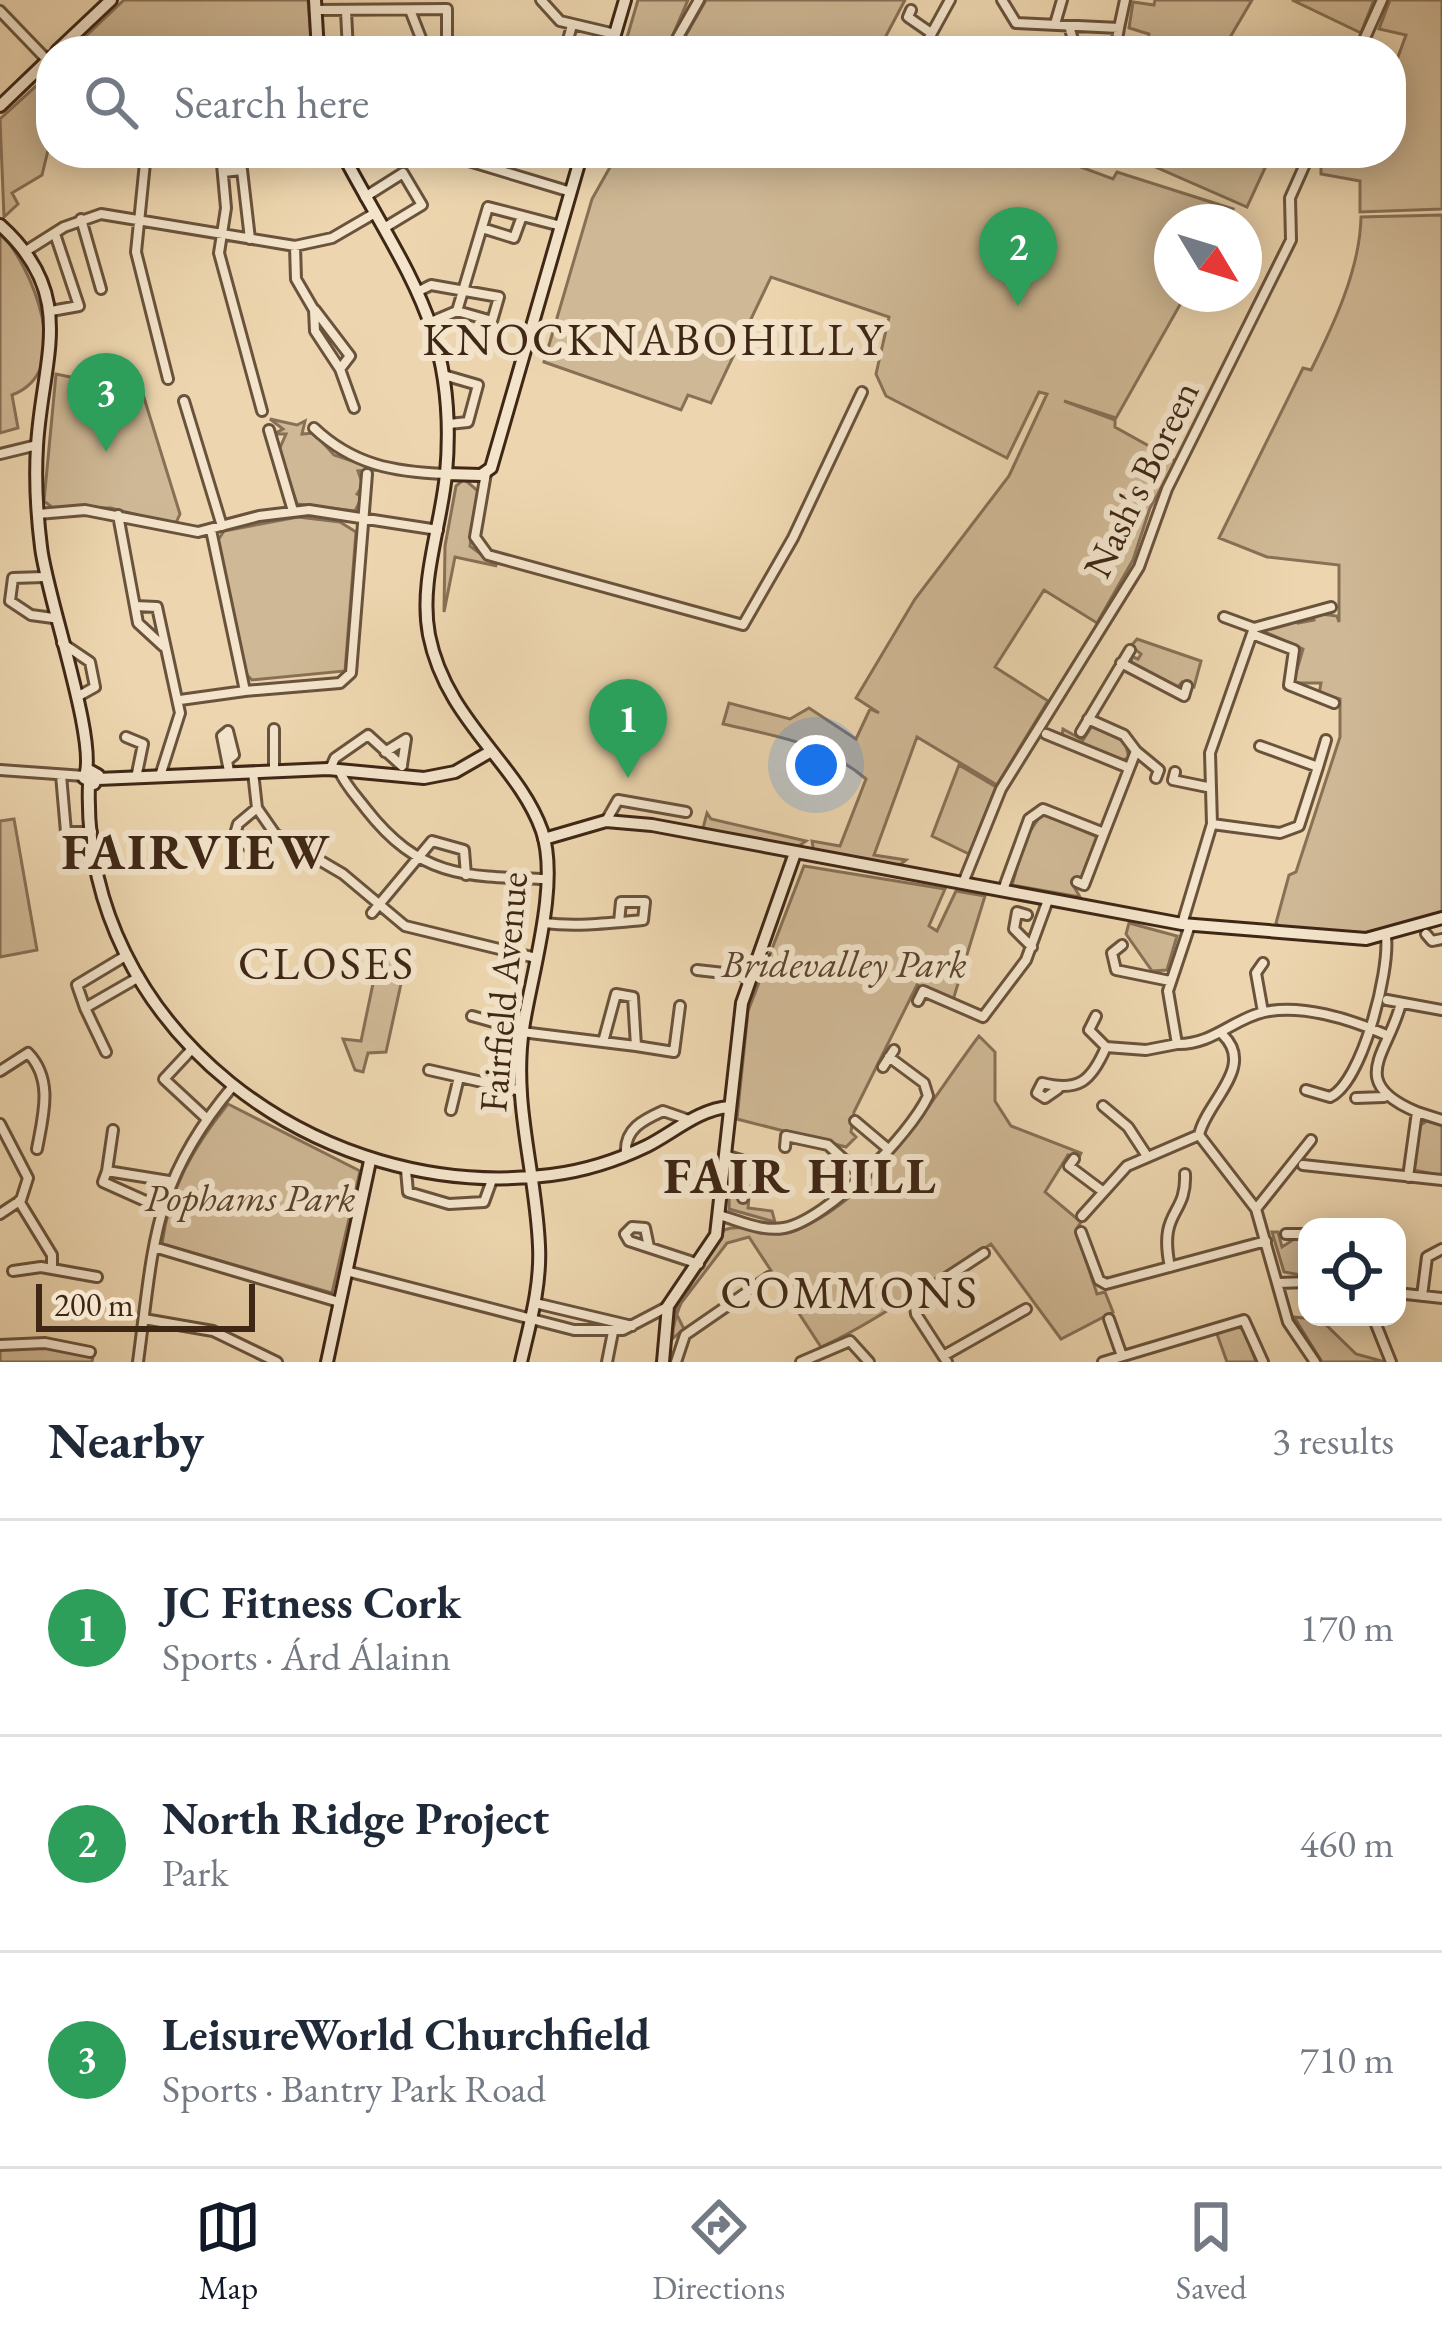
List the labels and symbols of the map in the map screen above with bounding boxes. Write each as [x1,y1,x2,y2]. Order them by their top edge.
north arrow [1154,204,1262,312]
pin: 2 [979,207,1057,306]
district label: KNOCKNABOHILLY [422,310,886,368]
pin: 3 [67,353,145,452]
street label: Nash's Boreen [1071,372,1211,586]
pin: 1 [589,679,667,778]
your location [786,735,846,795]
district label: FAIRVIEW [61,818,333,884]
street label: Fairfield Avenue [467,870,539,1114]
district label: CLOSES [238,934,416,992]
park label: Bridevalley Park [720,938,967,989]
district label: FAIR HILL [663,1142,939,1208]
park label: Pophams Park [144,1172,356,1223]
district label: COMMONS [720,1263,980,1321]
scale bar [36,1278,255,1331]

